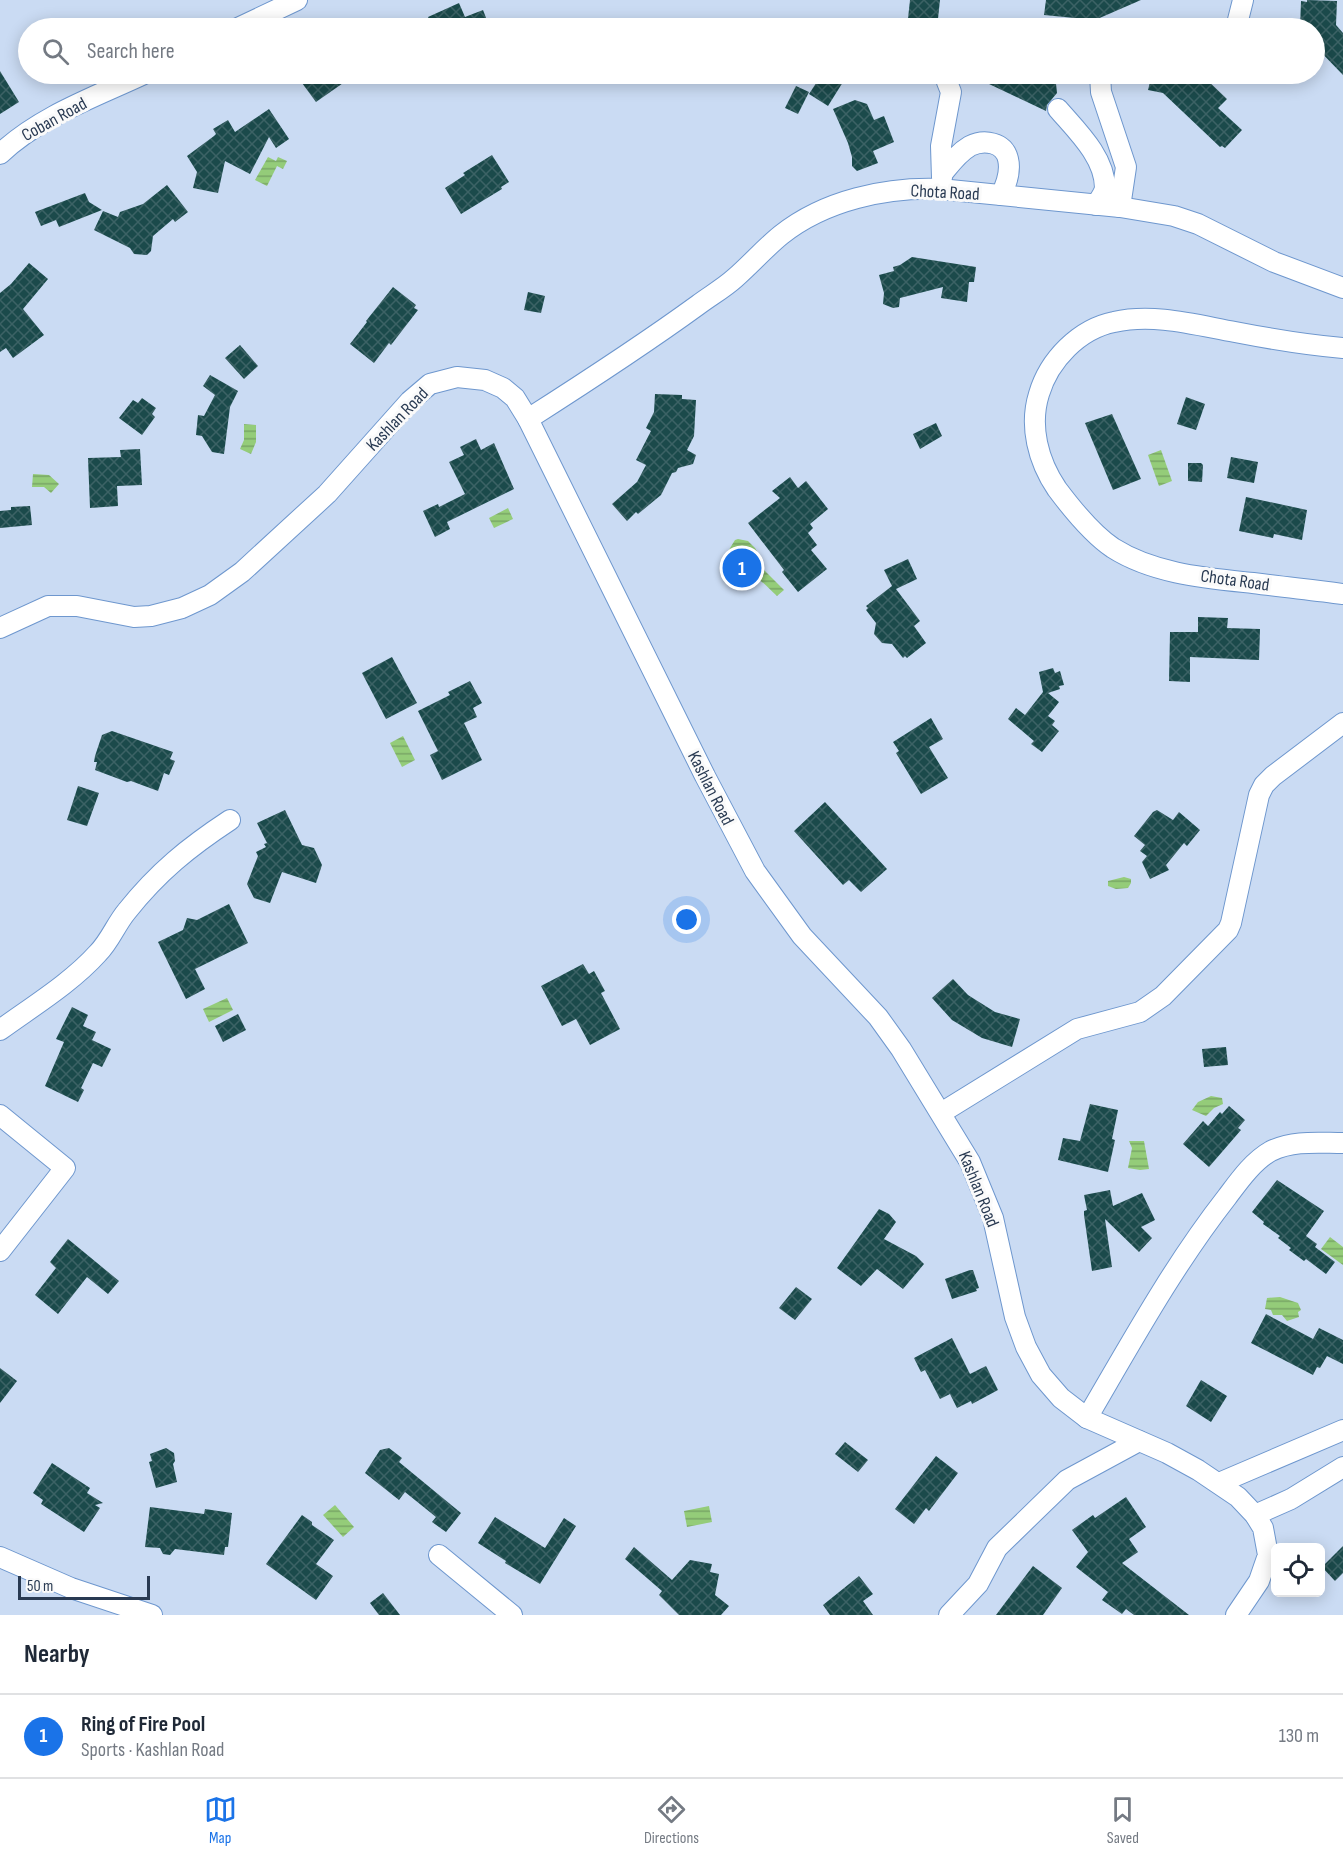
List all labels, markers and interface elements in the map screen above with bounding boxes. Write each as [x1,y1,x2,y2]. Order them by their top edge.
search box [18,18,1325,84]
icon: search [39,35,72,68]
text: Search here [87,38,174,65]
street label: Coban Road [18,93,90,146]
street label: Chota Road [910,180,980,205]
street label: Kashlan Road [362,383,433,455]
pin: 1 [722,546,762,590]
street label: Chota Road [1199,565,1271,596]
street label: Kashlan Road [683,748,738,829]
your location [672,905,701,934]
street label: Kashlan Road [954,1148,1003,1230]
map controls [1271,1543,1325,1597]
button: locate [1271,1543,1325,1597]
scale bar [18,1573,150,1600]
text: 50 m [27,1577,53,1596]
text: Nearby [24,1639,90,1670]
text: Ring of Fire Pool [81,1711,205,1738]
text: 1 [40,1724,47,1748]
text: 130 m [1279,1724,1319,1748]
text: Sports · Kashlan Road [81,1738,224,1762]
tab: Map [204,1793,237,1848]
tab: Directions [644,1793,699,1848]
tab: Saved [1106,1793,1139,1848]

